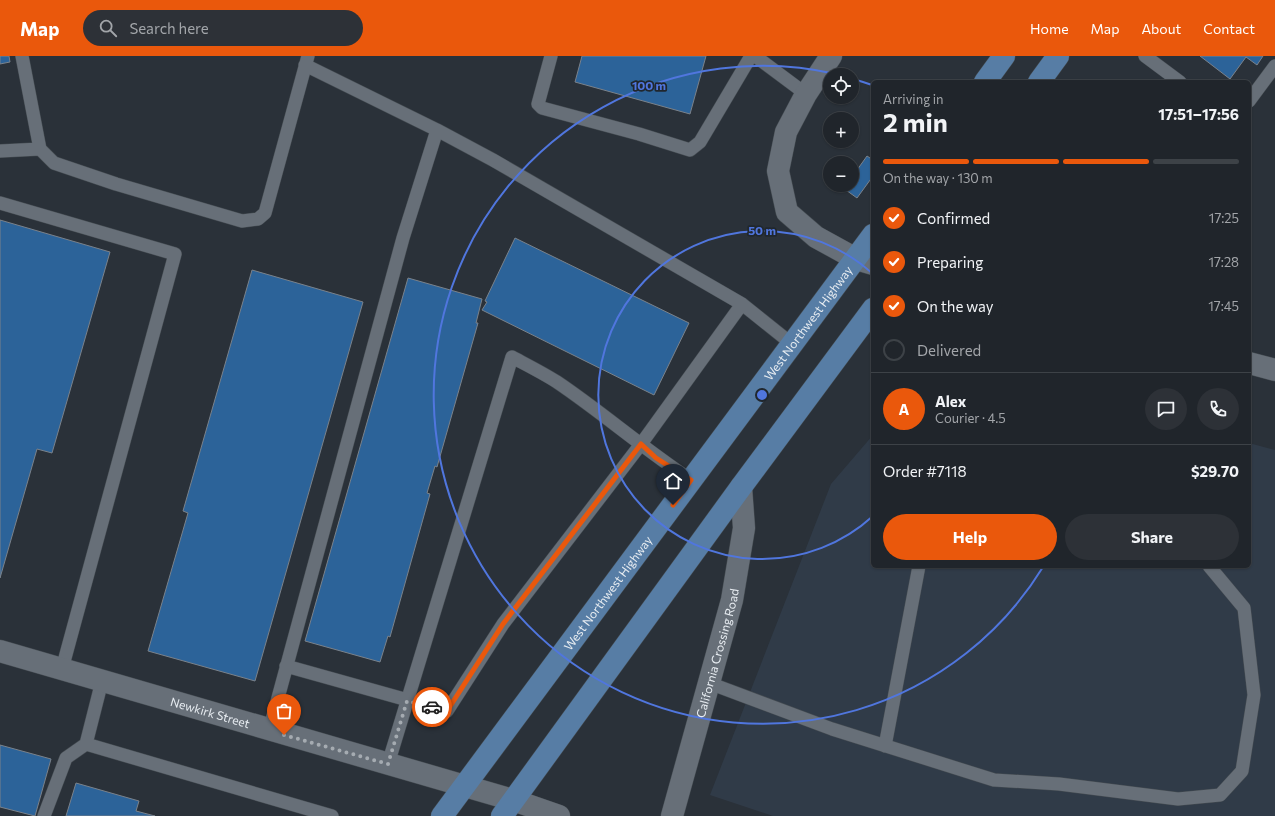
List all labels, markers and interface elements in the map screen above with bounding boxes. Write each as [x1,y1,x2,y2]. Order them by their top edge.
search box [83,10,363,46]
text: Map [20,17,59,40]
icon: search [97,17,119,39]
text: Search here [129,19,209,37]
text: Home [1030,20,1069,37]
text: Map [1091,20,1119,37]
text: About [1141,20,1181,37]
text: Contact [1203,20,1255,37]
map controls [823,68,859,192]
button: locate [823,68,859,104]
text: 100 m [632,78,666,92]
text: Arriving in [883,91,943,107]
text: 17:51–17:56 [1158,105,1239,123]
text: 2 min [883,106,948,137]
button: + [823,112,859,148]
button: − [823,156,859,192]
text: On the way · 130 m [883,170,993,186]
icon: check [883,207,905,229]
text: Confirmed [917,209,990,227]
text: 17:25 [1209,210,1239,226]
text: 50 m [748,223,776,237]
icon: check [883,251,905,273]
text: Preparing [917,253,983,271]
text: 17:28 [1208,254,1239,270]
street label: West Northwest Highway [761,263,855,383]
icon: check [883,295,905,317]
text: On the way [917,297,994,315]
text: 17:45 [1208,298,1239,314]
text: Delivered [917,341,981,359]
centre of rings [755,388,769,402]
button: chat [1145,388,1187,430]
button: phone [1197,388,1239,430]
text: Alex [935,392,966,410]
text: A [899,400,909,418]
text: Courier · 4.5 [935,410,1006,426]
text: Order #7118 [883,462,967,480]
text: $29.70 [1191,462,1239,480]
pin [656,464,690,505]
icon: home [662,470,684,492]
button: Help [883,514,1057,560]
button: Share [1065,514,1239,560]
street label: West Northwest Highway [561,533,655,653]
street label: California Crossing Road [693,587,741,719]
courier [412,687,452,727]
street label: Newkirk Street [169,694,252,730]
pin [267,694,301,735]
icon: car [421,696,443,718]
icon: bag [273,700,295,722]

